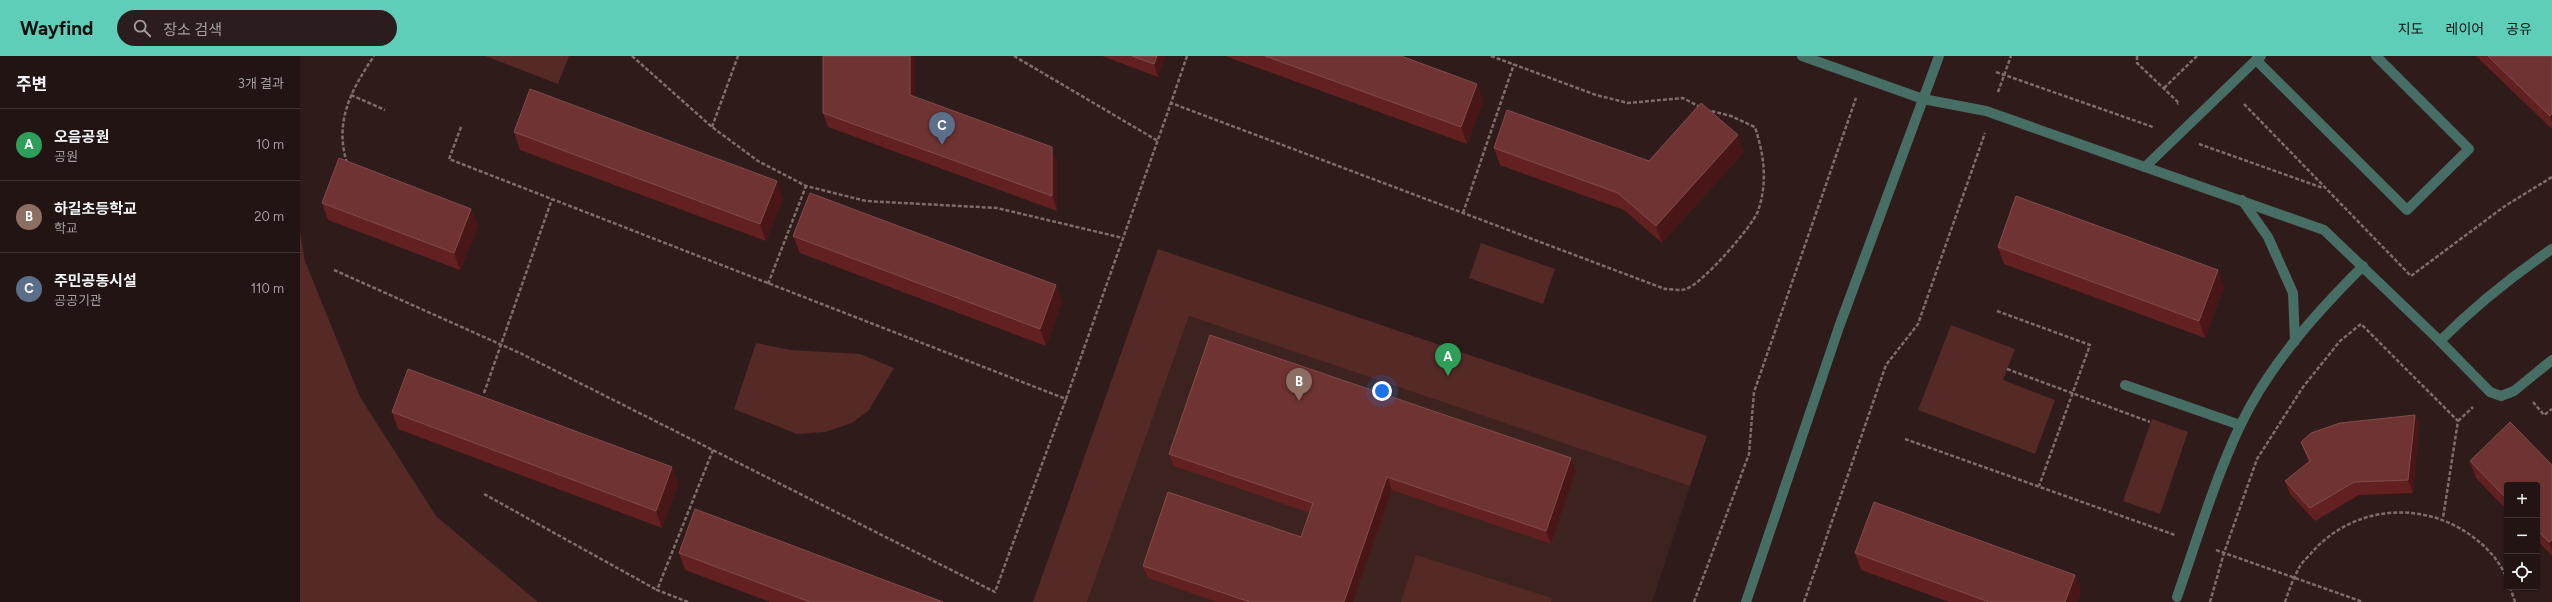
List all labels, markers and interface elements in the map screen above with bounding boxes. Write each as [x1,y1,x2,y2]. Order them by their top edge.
search box [117,10,397,46]
text: Wayfind [20,17,93,40]
icon: search [131,17,153,39]
text: 장소 검색 [163,21,222,39]
text: 지도 [2398,21,2424,38]
text: 레이어 [2446,21,2484,38]
text: 공유 [2506,21,2532,38]
text: 주변 [16,74,47,94]
text: 3개 결과 [238,76,284,91]
pin: C [929,112,955,145]
text: 오음공원 [54,128,109,146]
text: A [24,137,34,152]
text: 10 m [256,137,284,152]
text: 공원 [54,149,78,164]
text: 하길초등학교 [54,200,137,218]
text: B [25,209,33,224]
text: 20 m [254,209,284,224]
text: 학교 [54,221,78,236]
text: 주민공동시설 [54,272,137,290]
text: C [24,281,34,296]
text: 110 m [251,281,284,296]
text: 공공기관 [54,293,102,308]
pin: A [1435,343,1461,376]
pin: B [1286,368,1312,401]
your location [1372,381,1392,401]
map controls [2504,482,2540,590]
button: + [2504,482,2540,518]
button: − [2504,518,2540,554]
button: locate [2504,554,2540,590]

